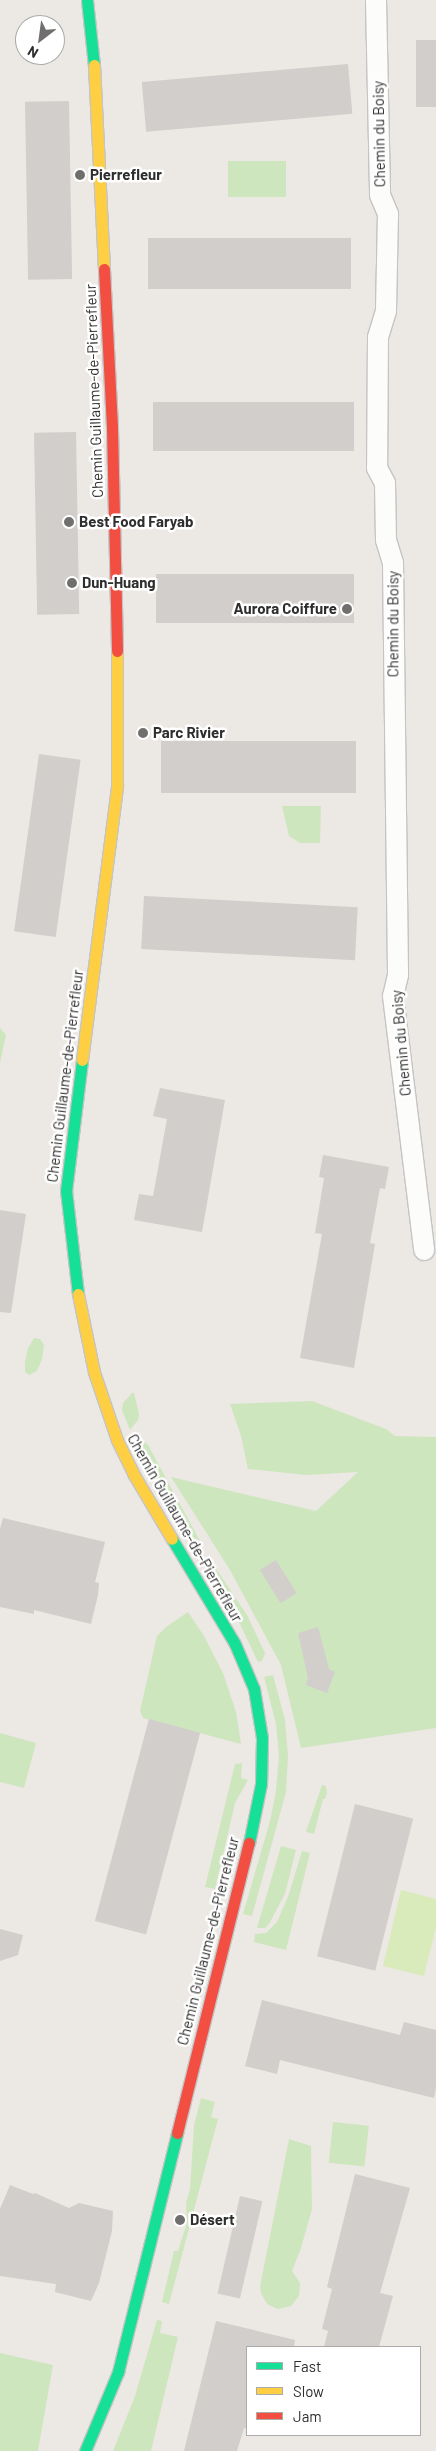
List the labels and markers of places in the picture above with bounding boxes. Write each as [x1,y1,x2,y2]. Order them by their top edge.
place label: Pierrefleur [90,166,162,184]
marker: Pierrefleur [74,169,86,181]
place label: Best Food Faryab [79,513,193,531]
marker: Best Food Faryab [63,516,75,528]
place label: Dun-Huang [82,574,156,592]
marker: Dun-Huang [66,577,78,589]
place label: Aurora Coiffure [233,600,337,618]
marker: Aurora Coiffure [341,603,353,615]
place label: Parc Rivier [153,724,225,742]
marker: Parc Rivier [137,727,149,739]
place label: Désert [190,2211,235,2229]
marker: Désert [174,2214,186,2226]

